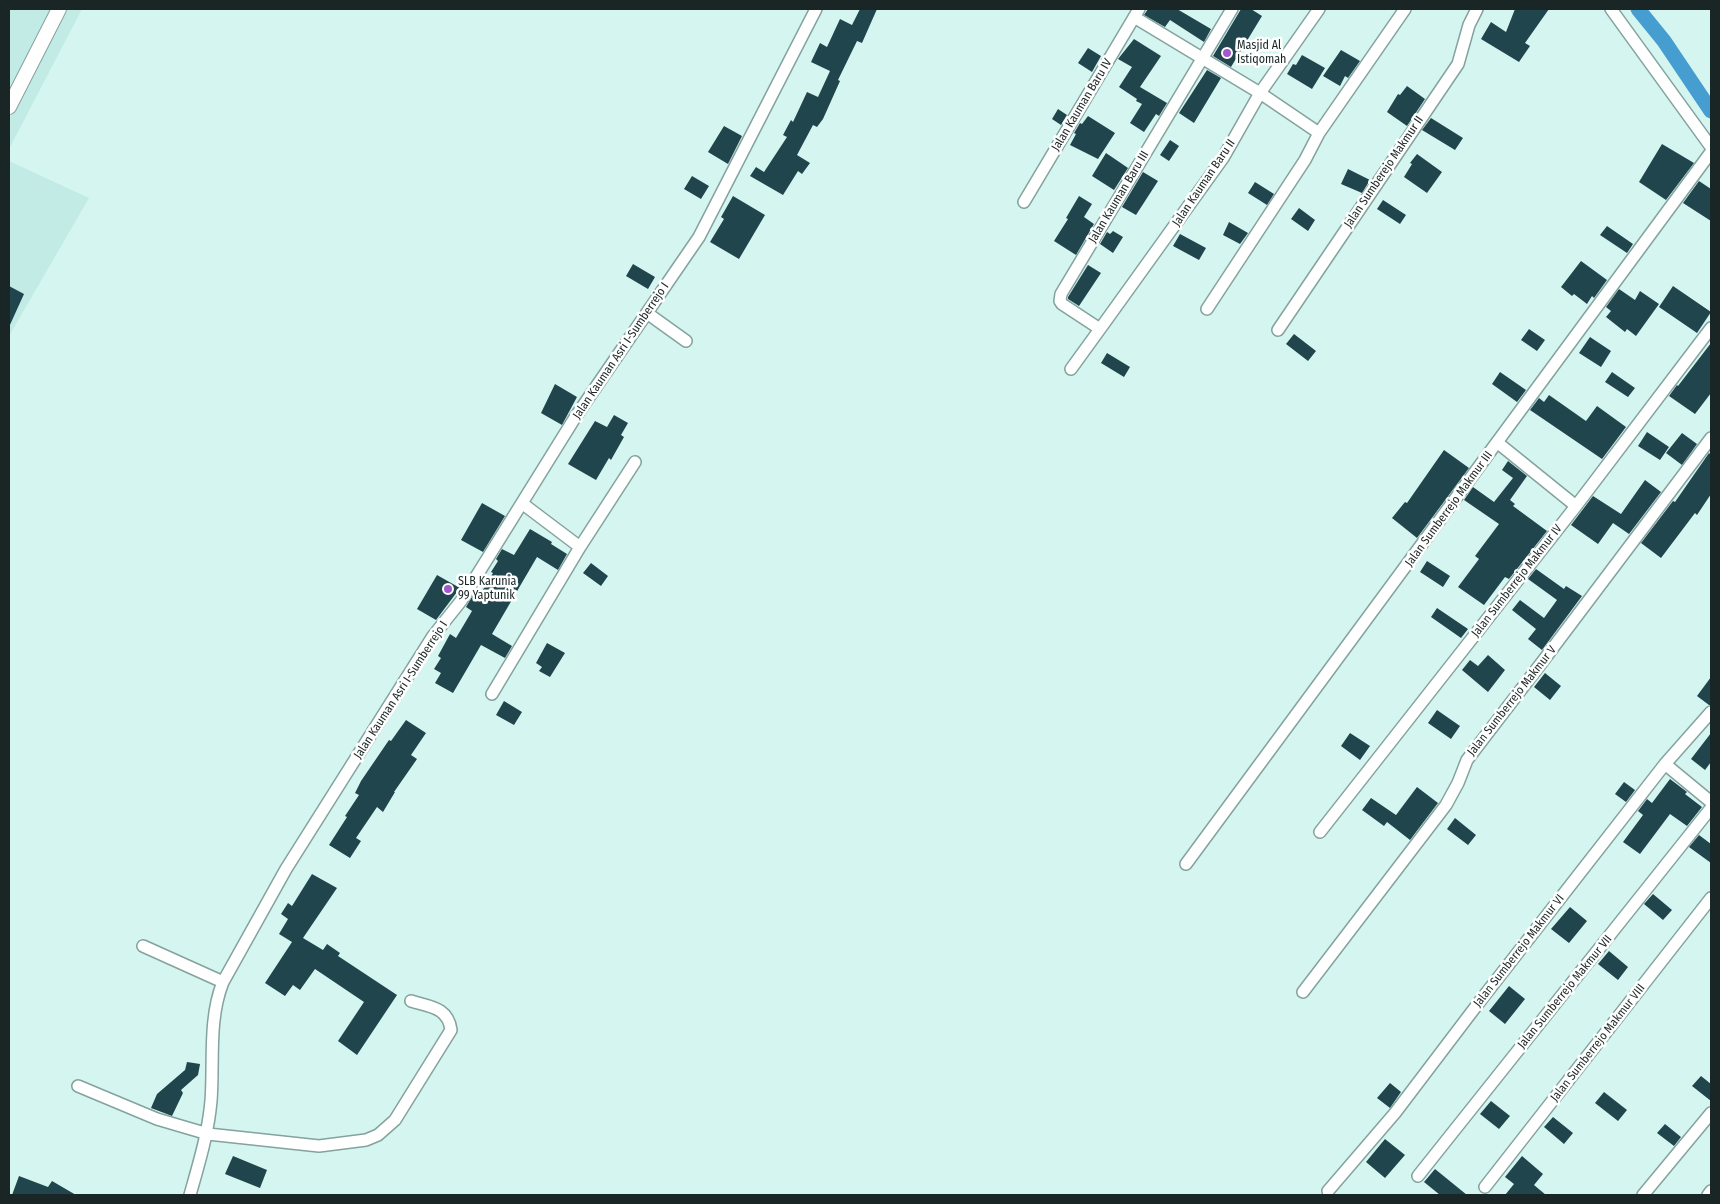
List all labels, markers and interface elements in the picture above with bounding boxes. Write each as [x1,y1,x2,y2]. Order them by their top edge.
place label: Masjid Al Istiqomah [1237,39,1286,67]
marker: Masjid Al Istiqomah [1221,47,1233,59]
street label: Jalan Kauman Baru IV [1049,56,1115,154]
street label: Jalan Sumberejo Makmur II [1341,113,1427,231]
street label: Jalan Kauman Baru II [1170,137,1238,229]
street label: Jalan Kauman Baru III [1086,148,1152,246]
street label: Jalan Kauman Asri I-Sumberrejo I [570,280,672,422]
street label: Jalan Sumberrejo Makmur III [1402,449,1496,569]
street label: Jalan Sumberrejo Makmur IV [1469,522,1565,640]
place label: SLB Karunia 99 Yaptunik [458,575,516,603]
marker: SLB Karunia 99 Yaptunik [442,583,454,595]
street label: Jalan Kauman Asri I-Sumberrejo I [351,618,451,762]
street label: Jalan Sumberrejo Makmur V [1465,643,1559,759]
street label: Jalan Sumberrejo Makmur VI [1471,892,1567,1010]
street label: Jalan Sumberrejo Makmur VII [1515,932,1615,1052]
street label: Jalan Sumberrejo Makmur VIII [1548,981,1648,1105]

